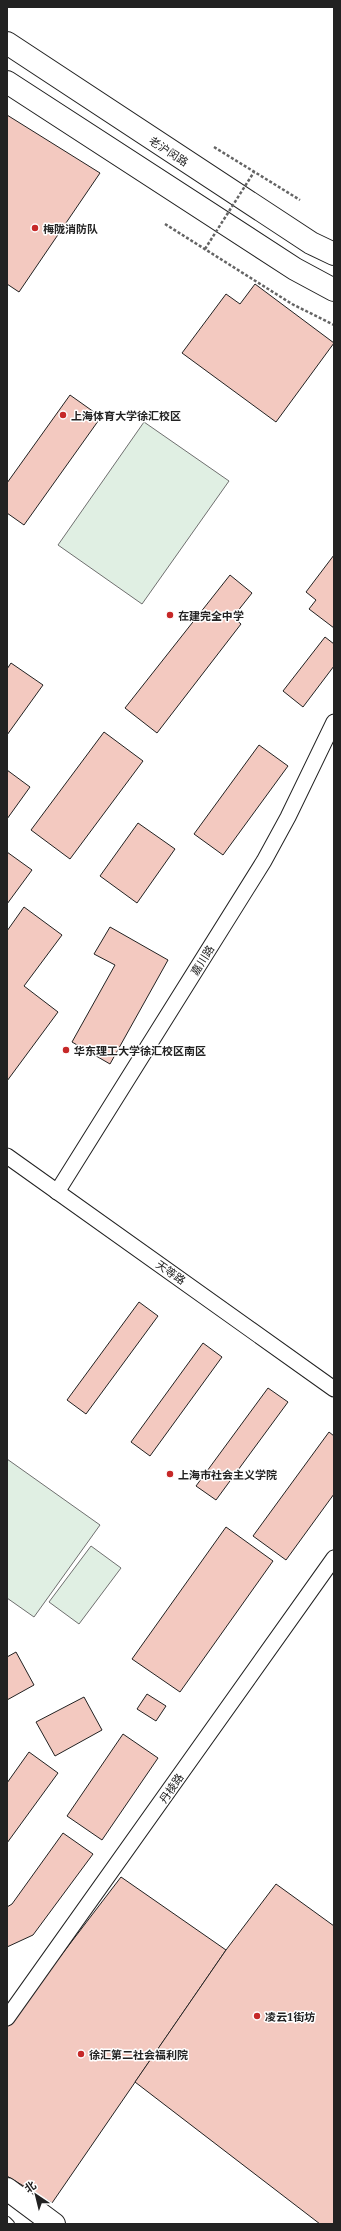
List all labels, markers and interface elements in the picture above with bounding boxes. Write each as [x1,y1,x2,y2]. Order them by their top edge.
street label: 老沪闵路 [146,133,192,169]
place label: 梅陇消防队 [43,221,98,236]
marker: 梅陇消防队 [30,223,40,233]
place label: 上海体育大学徐汇校区 [71,408,181,423]
marker: 上海体育大学徐汇校区 [58,410,68,420]
place label: 在建完全中学 [178,608,244,623]
marker: 在建完全中学 [165,610,175,620]
street label: 嘉川路 [187,942,217,978]
place label: 华东理工大学徐汇校区南区 [74,1043,206,1058]
marker: 华东理工大学徐汇校区南区 [61,1045,71,1055]
street label: 天等路 [153,1256,189,1288]
place label: 上海市社会主义学院 [178,1467,277,1482]
marker: 上海市社会主义学院 [165,1469,175,1479]
street label: 丹棱路 [155,1770,187,1806]
place label: 凌云1街坊 [265,2009,315,2024]
marker: 凌云1街坊 [252,2011,262,2021]
place label: 徐汇第二社会福利院 [89,2047,188,2062]
marker: 徐汇第二社会福利院 [76,2049,86,2059]
north arrow [16,2175,56,2215]
text: 北 [21,2177,39,2196]

